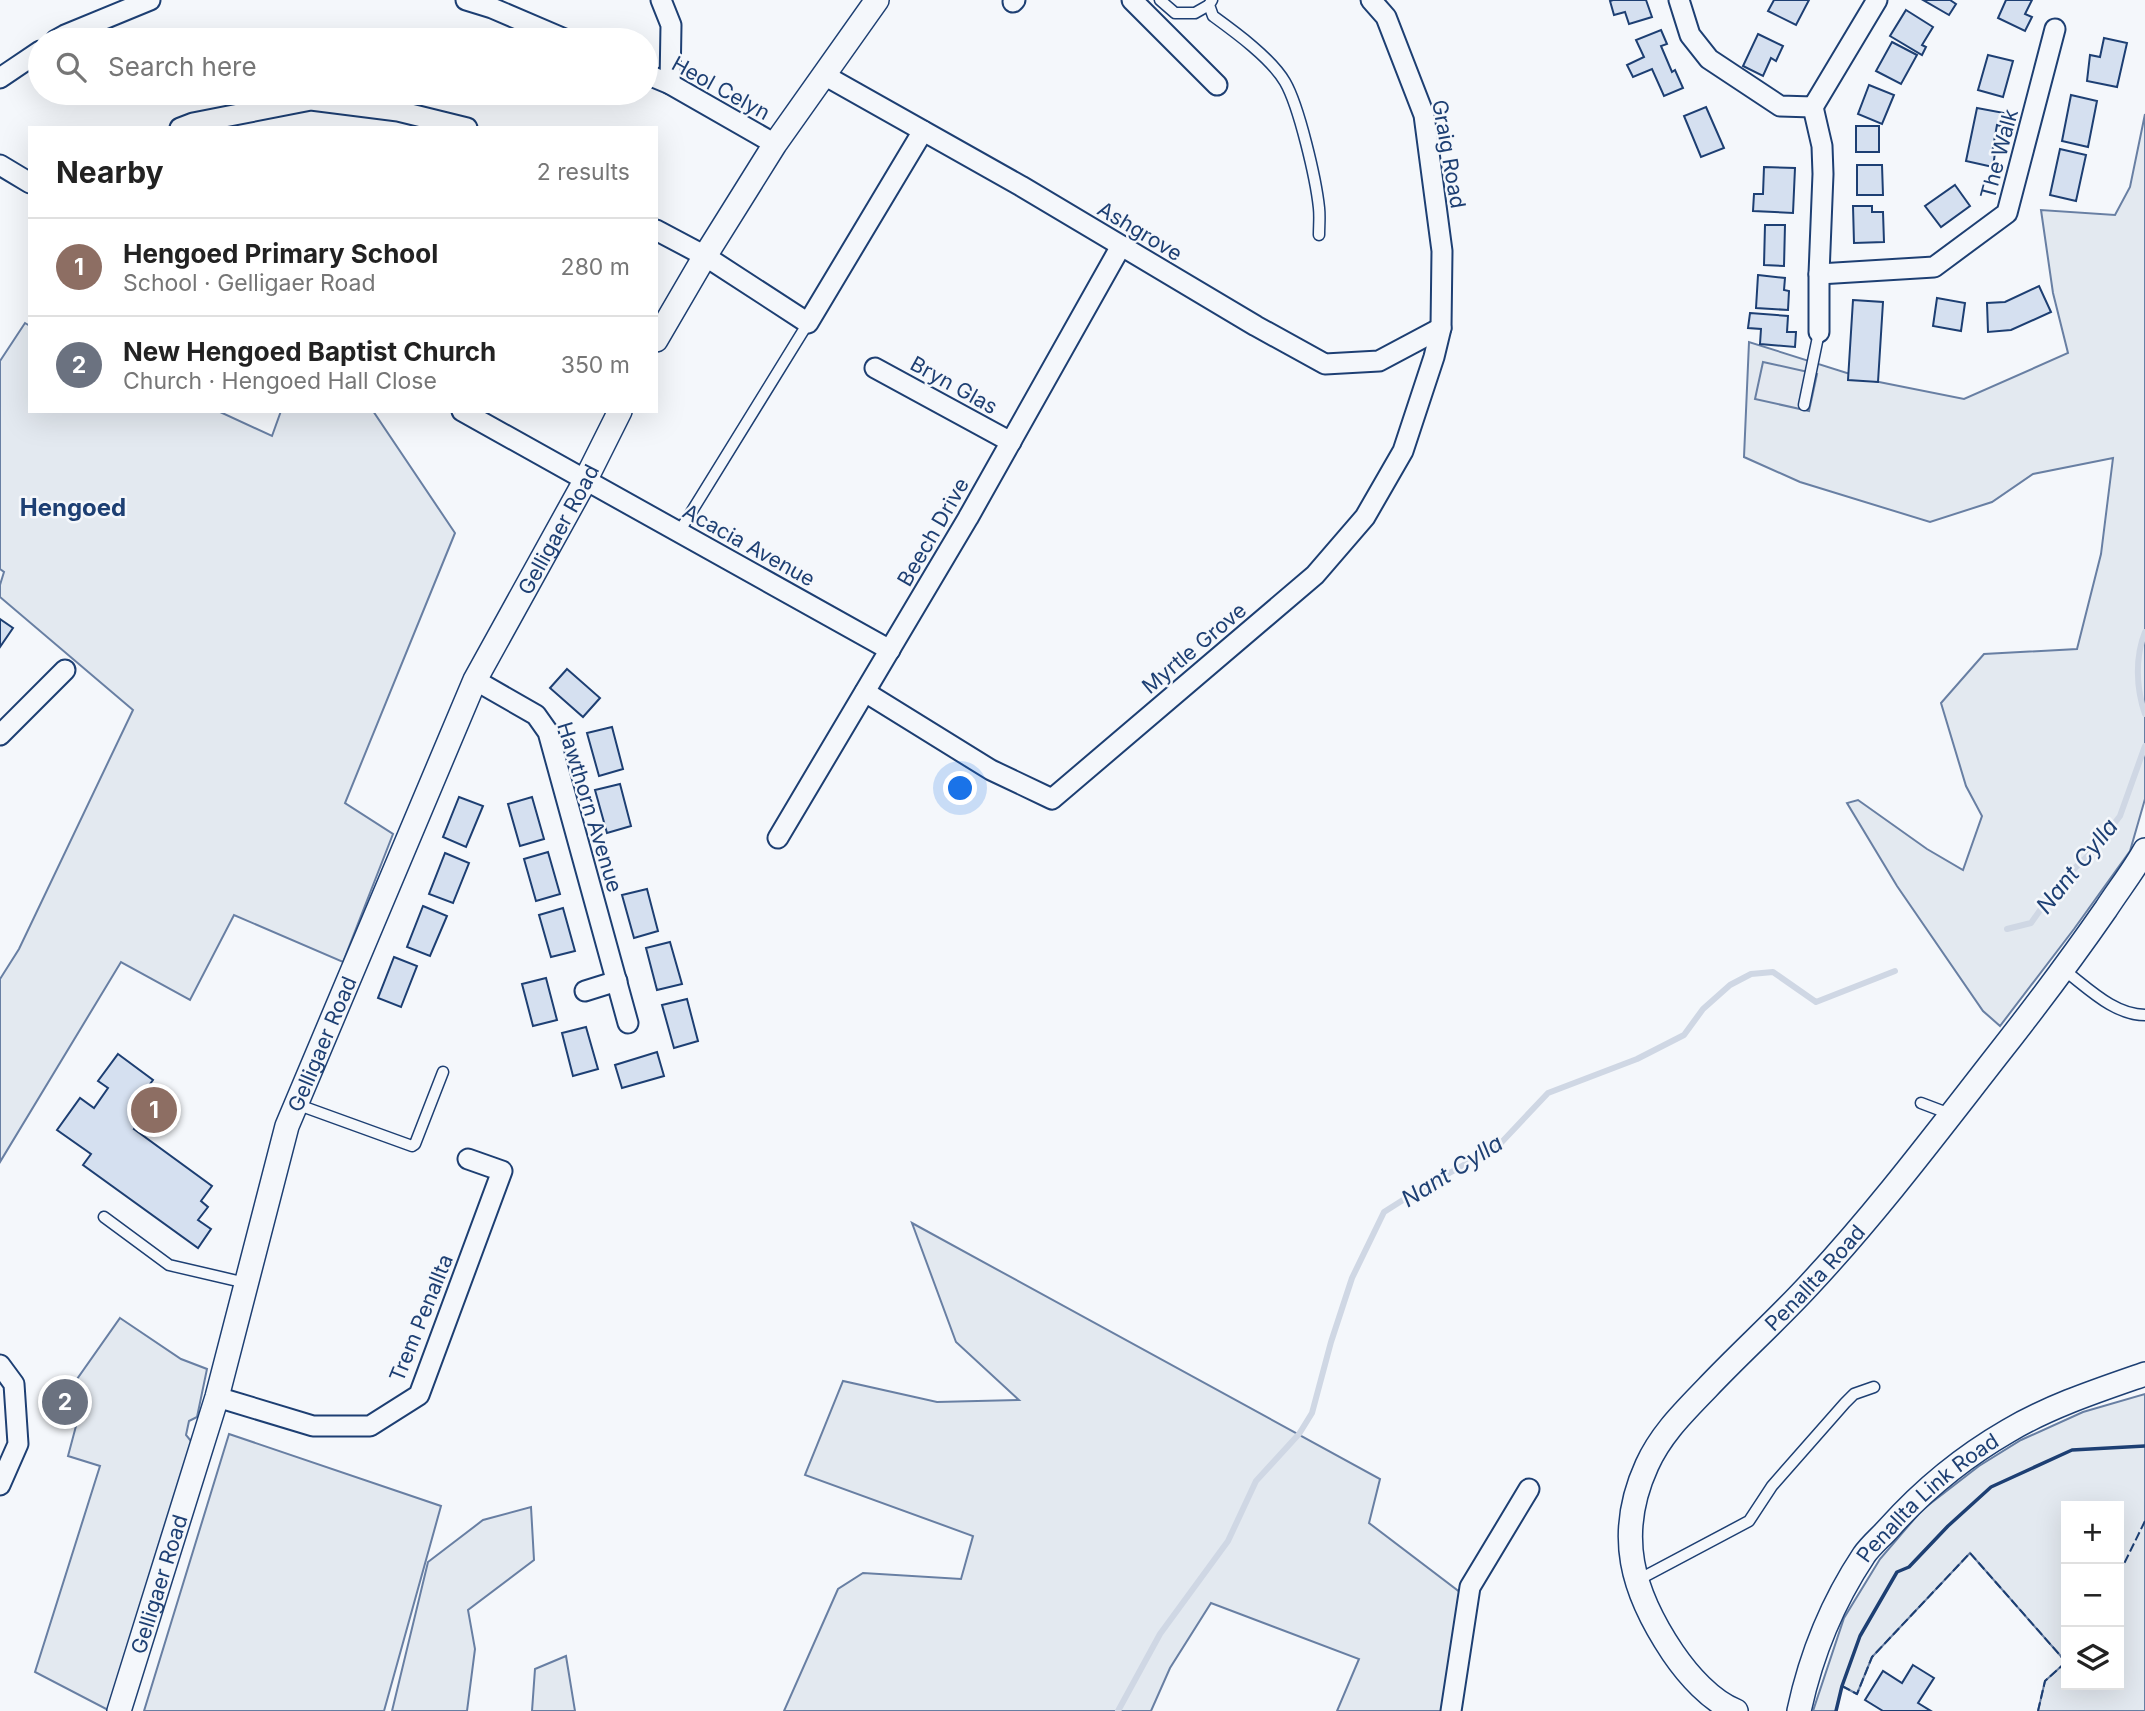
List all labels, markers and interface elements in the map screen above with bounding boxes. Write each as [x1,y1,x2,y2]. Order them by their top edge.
search box [28,28,658,105]
icon: search [52,48,90,86]
text: Search here [108,51,257,82]
street label: Heol Celyn [668,51,774,125]
street label: Graig Road [1427,98,1471,210]
street label: The Walk [1975,106,2023,202]
text: Nearby [56,154,164,190]
text: 2 results [537,158,630,186]
street label: Ashgrove [1093,196,1187,266]
text: Hengoed Primary School [123,238,438,269]
text: 1 [74,253,84,281]
text: 280 m [561,253,630,281]
text: School · Gelligaer Road [123,269,376,297]
text: New Hengoed Baptist Church [123,336,496,367]
text: 2 [72,351,86,379]
text: 350 m [561,351,630,379]
street label: Bryn Glas [906,351,1002,419]
text: Church · Hengoed Hall Close [123,367,437,395]
street label: Gelligaer Road [512,460,604,599]
street label: Beech Drive [892,473,974,591]
district label: Hengoed [20,493,126,522]
street label: Acacia Avenue [679,498,819,592]
street label: Myrtle Grove [1137,597,1251,699]
street label: Hawthorn Avenue [552,719,628,895]
your location [943,771,977,805]
water label: Nant Cylla [2030,813,2124,919]
street label: Gelligaer Road [282,972,361,1115]
pin: 1 [131,1084,177,1136]
water label: Nant Cylla [1396,1129,1508,1213]
street label: Penallta Road [1759,1219,1870,1336]
street label: Trem Penallta [384,1251,458,1385]
pin: 2 [42,1376,88,1428]
street label: Penallta Link Road [1851,1427,2003,1567]
map controls [2061,1501,2124,1690]
button: + [2061,1501,2124,1564]
street label: Gelligaer Road [125,1511,192,1657]
button: − [2061,1564,2124,1627]
button: layers [2061,1627,2124,1690]

